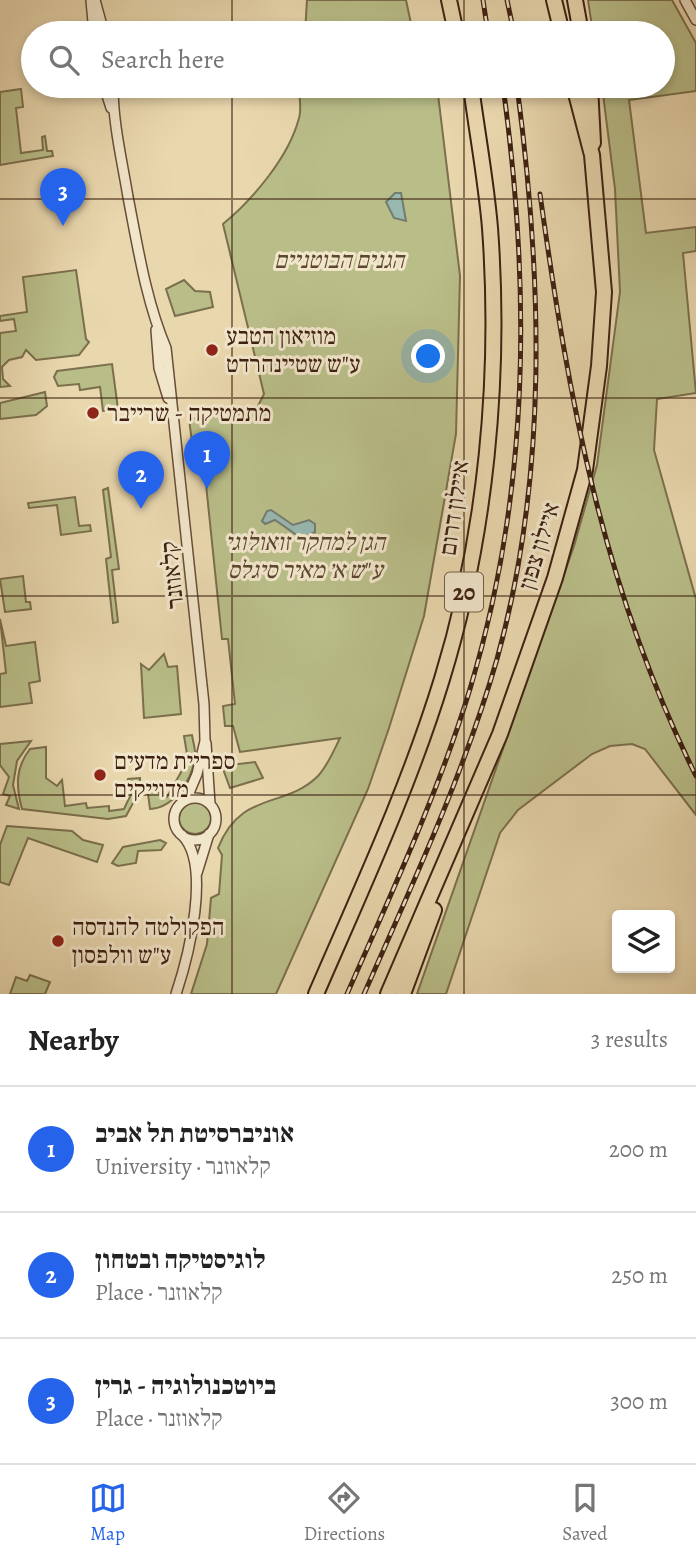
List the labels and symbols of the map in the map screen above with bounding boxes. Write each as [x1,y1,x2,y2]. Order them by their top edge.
pin: 3 [40,168,86,226]
park label: הגנים הבוטניים [274,244,406,276]
place label: מוזיאון הטבע ע"ש שטיינהרדט [226,320,360,380]
your location [411,339,445,373]
marker: מוזיאון הטבע ע"ש שטיינהרדט [204,342,220,358]
place label: מתמטיקה - שרייבר [107,397,271,429]
marker: מתמטיקה - שרייבר [85,405,101,421]
pin: 1 [184,431,230,489]
pin: 2 [118,451,164,509]
street label: איילון דרום [431,458,477,558]
street label: איילון צפון [511,498,567,594]
park label: הגן למחקר זואולוגי ע"ש א׳ מאיר סיגלס [225,526,387,586]
street label: קלאוזנר [153,539,191,611]
road number: 20 [445,572,483,612]
place label: ספריית מדעים מדוייקים [114,745,236,805]
marker: ספריית מדעים מדוייקים [92,767,108,783]
place label: הפקולטה להנדסה ע"ש וולפסון [72,911,225,971]
marker: הפקולטה להנדסה ע"ש וולפסון [50,933,66,949]

